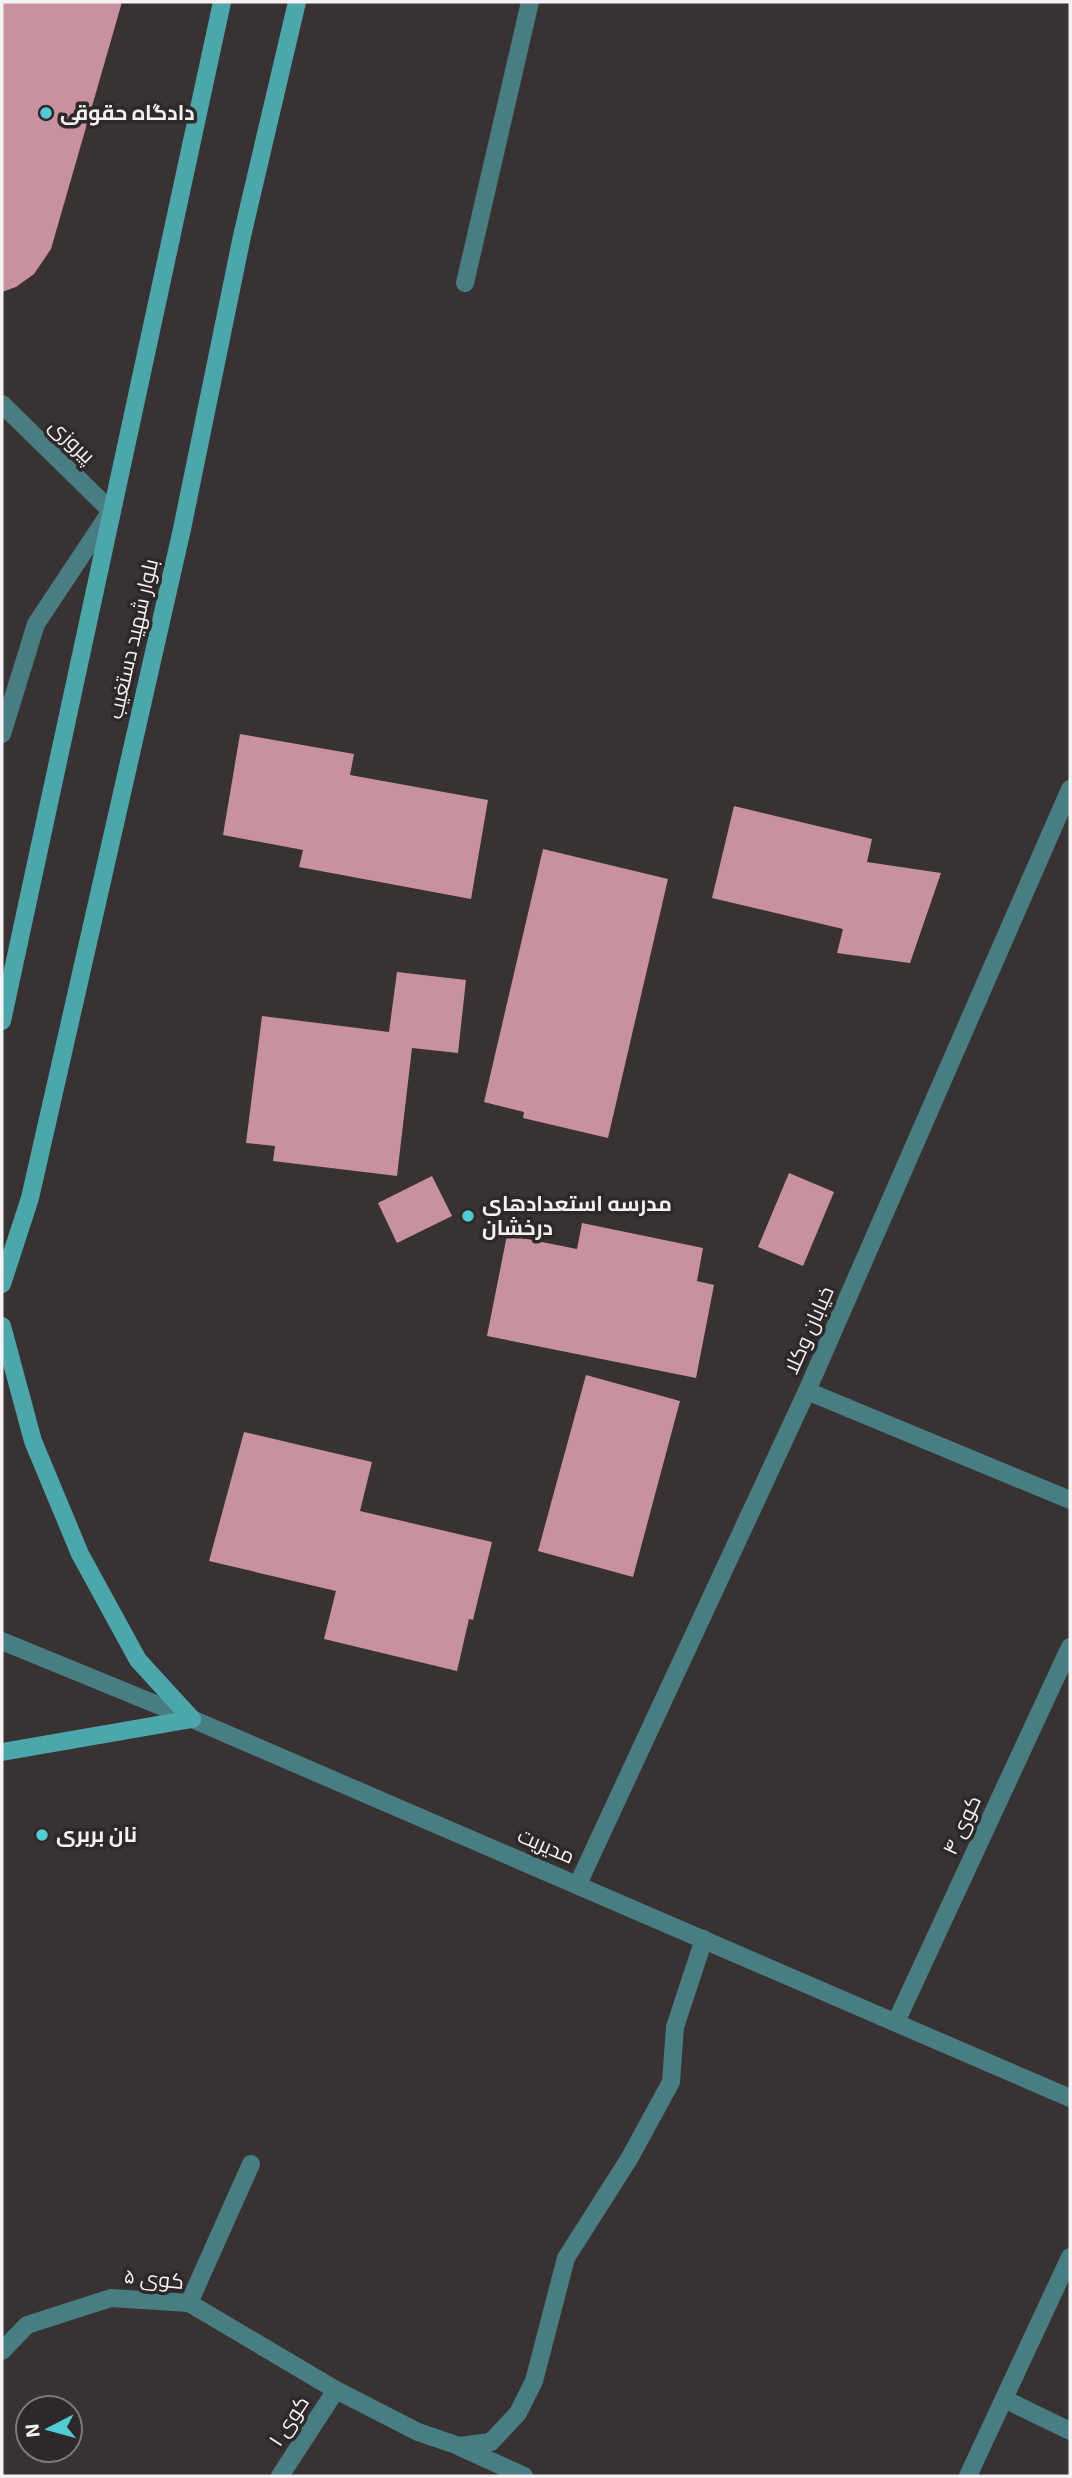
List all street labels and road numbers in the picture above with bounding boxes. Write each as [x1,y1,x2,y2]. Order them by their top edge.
street label: پیروزی [43,412,101,470]
street label: بلوار شهید دستغیب [101,556,164,722]
street label: خیابان وکلا [777,1282,840,1378]
street label: کوی ۴ [936,1791,987,1859]
street label: مدیریت [514,1822,579,1869]
street label: کوی ۵ [123,2262,185,2295]
street label: کوی ۱ [262,2390,315,2451]

